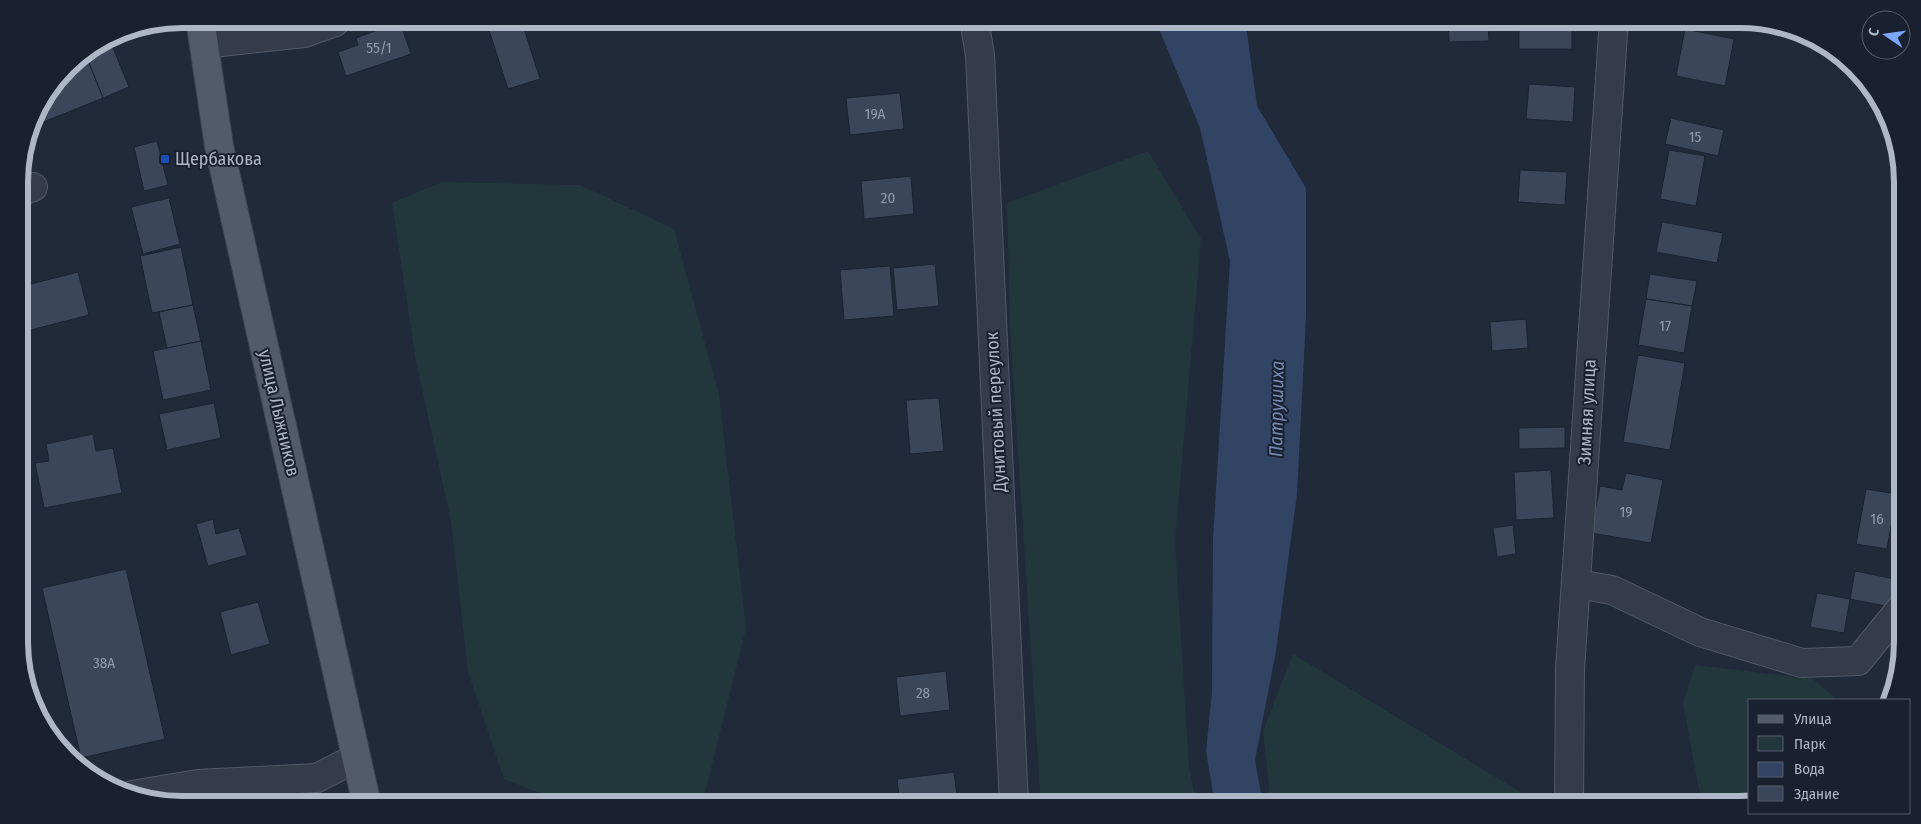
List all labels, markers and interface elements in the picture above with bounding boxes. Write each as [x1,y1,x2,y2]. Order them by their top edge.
north arrow [1861,10,1911,60]
text: С [1865,26,1883,38]
house number: 55/1 [366,39,392,57]
house number: 19А [865,105,886,123]
house number: 15 [1689,128,1701,146]
place label: Щербакова [175,148,262,170]
marker: Щербакова [159,153,171,165]
house number: 20 [881,189,895,207]
house number: 17 [1659,317,1671,335]
street label: Дунитовый переулок [981,331,1011,494]
street label: улица Лыжников [254,347,304,479]
street label: Зимняя улица [1573,358,1601,465]
water label: Патрушиха [1264,361,1289,457]
house number: 19 [1619,503,1633,521]
house number: 16 [1870,510,1884,528]
house number: 38А [93,654,115,672]
house number: 28 [916,684,930,702]
legend [1748,699,1911,814]
text: Улица [1793,710,1832,728]
text: Парк [1794,735,1825,753]
text: Вода [1794,760,1825,778]
text: Здание [1794,785,1840,803]

